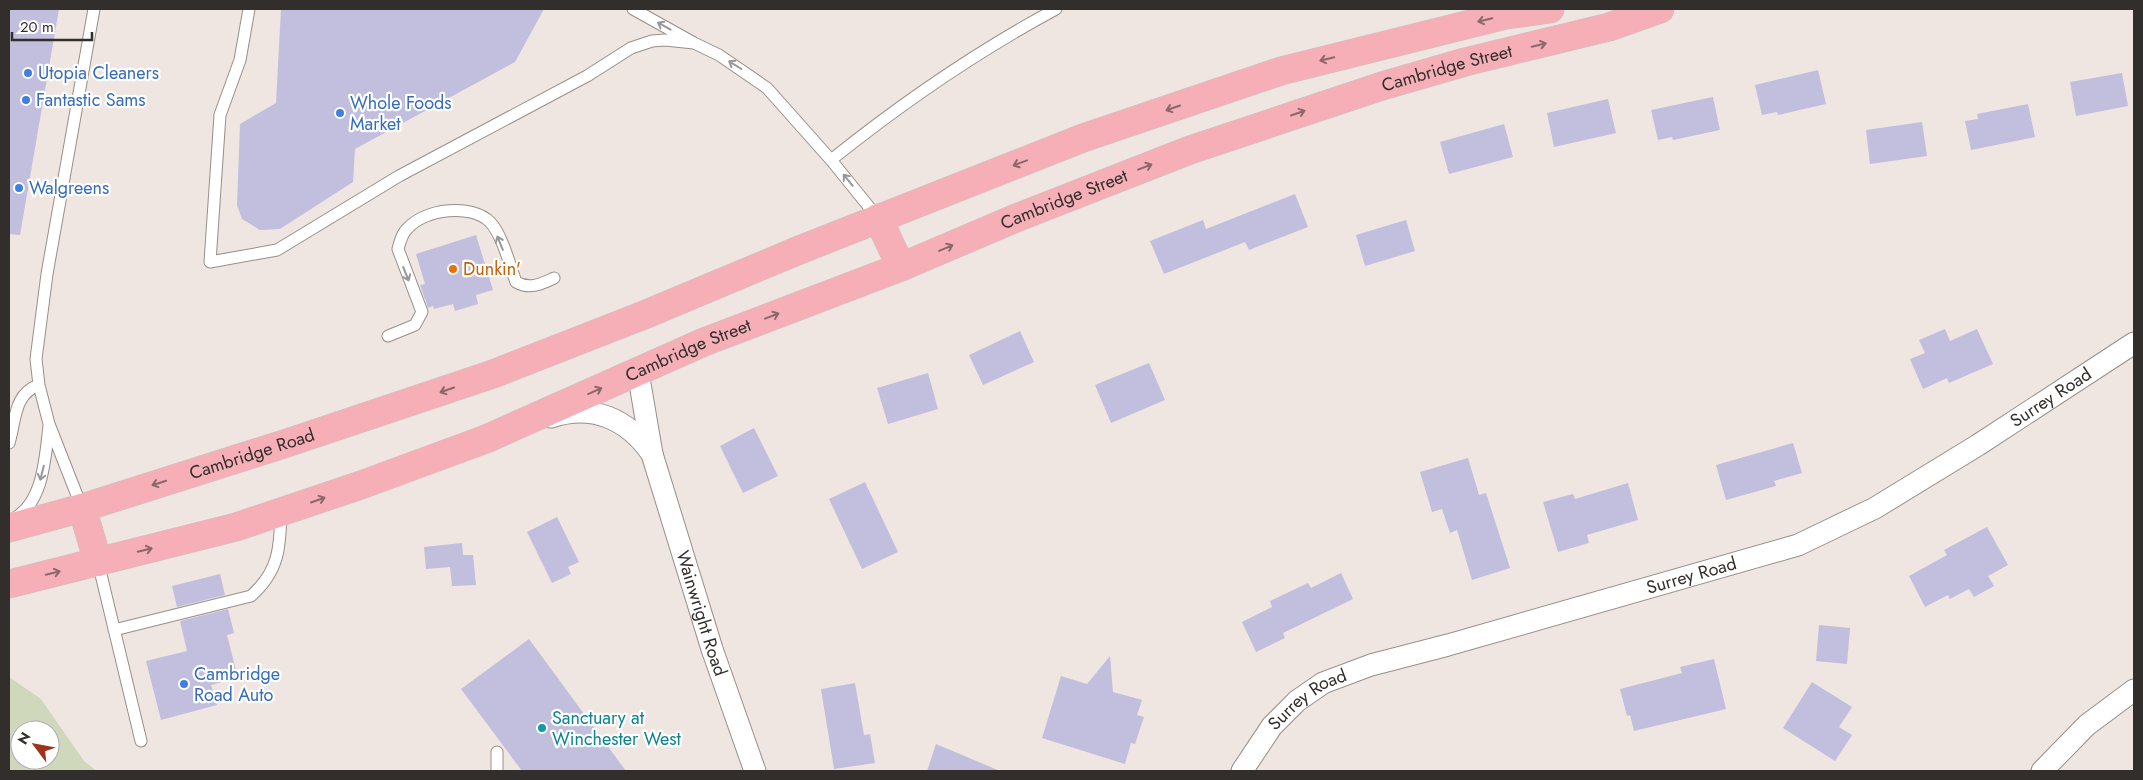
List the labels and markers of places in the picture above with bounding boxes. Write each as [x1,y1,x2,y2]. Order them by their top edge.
place label: Utopia Cleaners [38,60,159,86]
marker: Utopia Cleaners [22,67,34,79]
place label: Fantastic Sams [36,87,146,113]
place label: Whole Foods Market [350,90,452,137]
marker: Fantastic Sams [20,94,32,106]
marker: Whole Foods Market [334,107,346,119]
place label: Walgreens [29,175,109,201]
marker: Walgreens [13,182,25,194]
place label: Dunkin' [463,256,521,282]
marker: Dunkin' [447,263,459,275]
place label: Cambridge Road Auto [194,661,280,708]
marker: Cambridge Road Auto [178,678,190,690]
place label: Sanctuary at Winchester West [552,705,682,752]
marker: Sanctuary at Winchester West [536,722,548,734]

